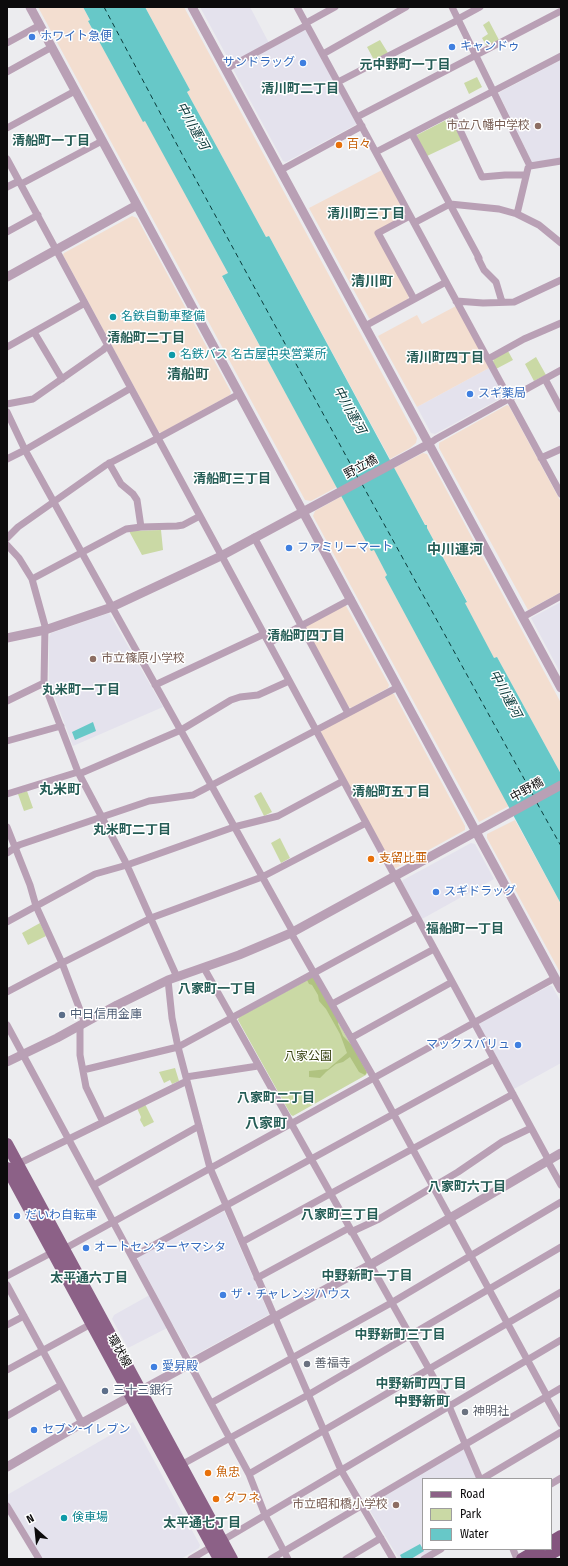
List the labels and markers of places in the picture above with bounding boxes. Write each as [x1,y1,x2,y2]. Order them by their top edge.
place label: ホワイト急便 [40,30,112,44]
marker: ホワイト急便 [27,32,37,42]
place label: キャンドゥ [460,40,520,54]
marker: キャンドゥ [447,42,457,52]
place label: サンドラッグ [223,56,295,70]
marker: サンドラッグ [298,58,308,68]
place label: 市立八幡中学校 [446,119,530,133]
marker: 市立八幡中学校 [533,121,543,131]
place label: 百々 [347,138,371,152]
marker: 百々 [334,140,344,150]
place label: 名鉄自動車整備 [121,310,205,324]
marker: 名鉄自動車整備 [108,312,118,322]
place label: 名鉄バス 名古屋中央営業所 [180,348,327,362]
marker: 名鉄バス 名古屋中央営業所 [167,350,177,360]
place label: スギ薬局 [478,387,526,401]
marker: スギ薬局 [465,389,475,399]
place label: ファミリーマート [297,541,393,555]
marker: ファミリーマート [284,543,294,553]
place label: 市立篠原小学校 [101,652,185,666]
marker: 市立篠原小学校 [88,654,98,664]
place label: 支留比亜 [379,852,427,866]
marker: 支留比亜 [366,854,376,864]
place label: スギドラッグ [444,885,516,899]
marker: スギドラッグ [431,887,441,897]
place label: 中日信用金庫 [70,1008,142,1022]
marker: 中日信用金庫 [57,1010,67,1020]
place label: マックスバリュ [426,1038,510,1052]
marker: マックスバリュ [513,1040,523,1050]
place label: だいわ自転車 [25,1209,97,1223]
marker: だいわ自転車 [12,1211,22,1221]
place label: オートセンターヤマシタ [94,1241,226,1255]
marker: オートセンターヤマシタ [81,1243,91,1253]
place label: ザ・チャレンジハウス [231,1288,351,1302]
marker: ザ・チャレンジハウス [218,1290,228,1300]
place label: 善福寺 [315,1357,351,1371]
marker: 善福寺 [302,1359,312,1369]
place label: 愛昇殿 [162,1360,198,1374]
marker: 愛昇殿 [149,1362,159,1372]
place label: 三十三銀行 [113,1384,173,1398]
marker: 三十三銀行 [100,1386,110,1396]
place label: 神明社 [473,1405,509,1419]
marker: 神明社 [460,1407,470,1417]
place label: セブン-イレブン [42,1423,130,1437]
marker: セブン-イレブン [29,1425,39,1435]
place label: 魚忠 [216,1466,240,1480]
marker: 魚忠 [203,1468,213,1478]
place label: ダフネ [224,1492,260,1506]
marker: ダフネ [211,1494,221,1504]
place label: 市立昭和橋小学校 [292,1498,388,1512]
marker: 市立昭和橋小学校 [391,1500,401,1510]
place label: 倹車場 [72,1511,108,1525]
marker: 倹車場 [59,1513,69,1523]

